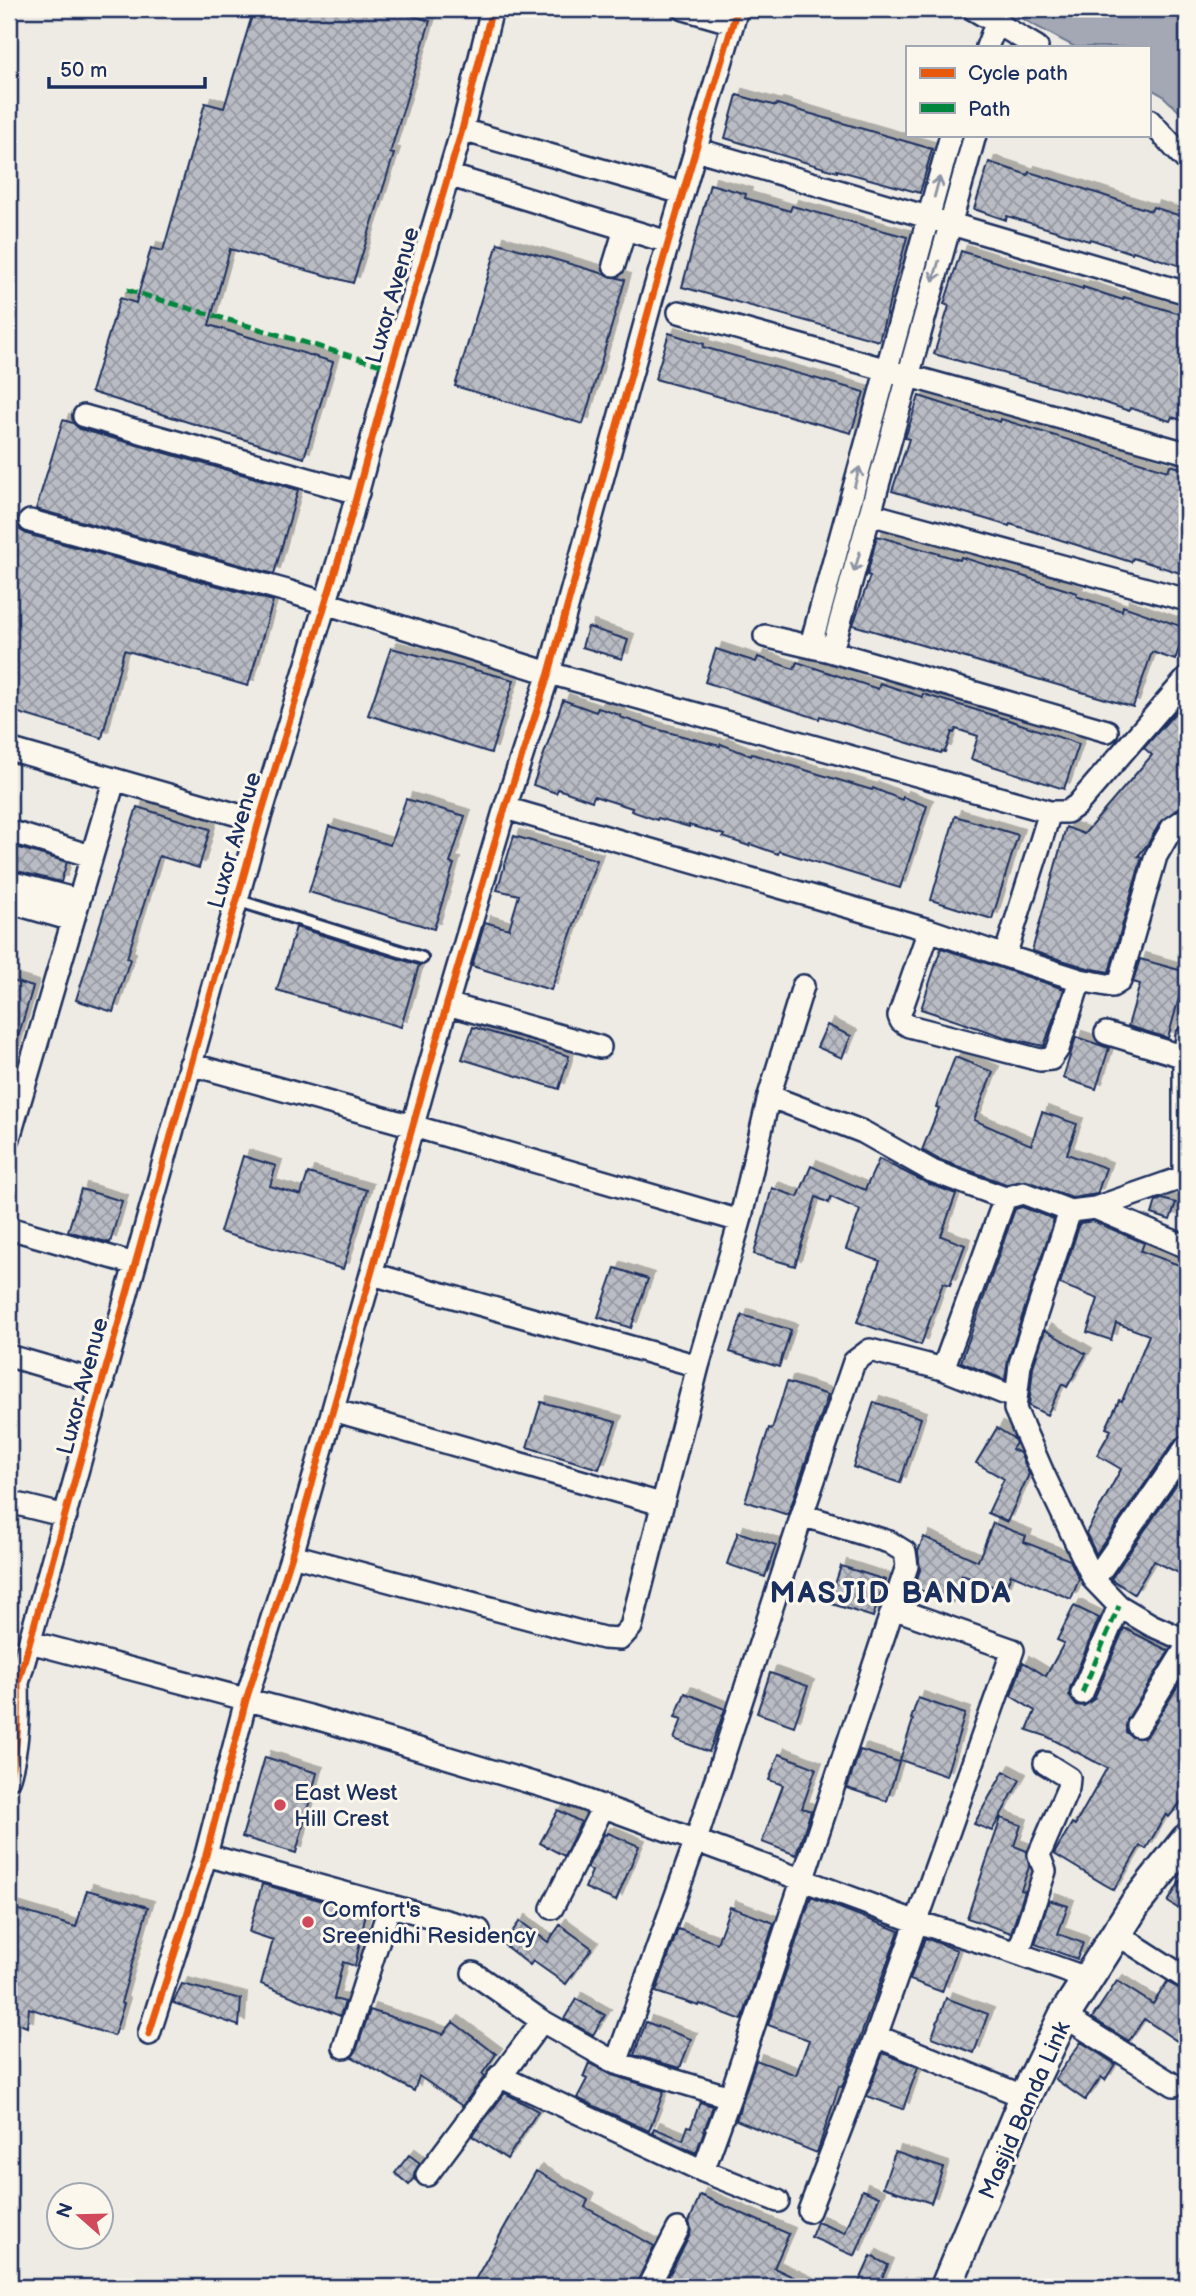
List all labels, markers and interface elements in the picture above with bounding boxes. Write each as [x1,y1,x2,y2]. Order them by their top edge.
scale bar [49,46,205,90]
legend [906,46,1150,136]
text: 50 m [60,58,107,83]
text: Cycle path [968,61,1068,86]
text: Path [968,97,1010,122]
one-way arrow [932,176,945,198]
street label: Luxor Avenue [360,224,426,367]
one-way arrow [929,260,942,282]
one-way arrow [851,466,864,489]
one-way arrow [850,550,863,572]
street label: Luxor Avenue [202,769,268,912]
street label: Luxor Avenue [51,1315,115,1458]
district label: MASJID BANDA [770,1576,1012,1612]
place label: East West Hill Crest [294,1779,398,1833]
marker: East West Hill Crest [272,1797,288,1813]
place label: Comfort's Sreenidhi Residency [322,1896,537,1950]
marker: Comfort's Sreenidhi Residency [300,1914,316,1930]
street label: Masjid Banda Link [973,2017,1077,2204]
north arrow [46,2180,116,2250]
text: N [52,2200,79,2221]

